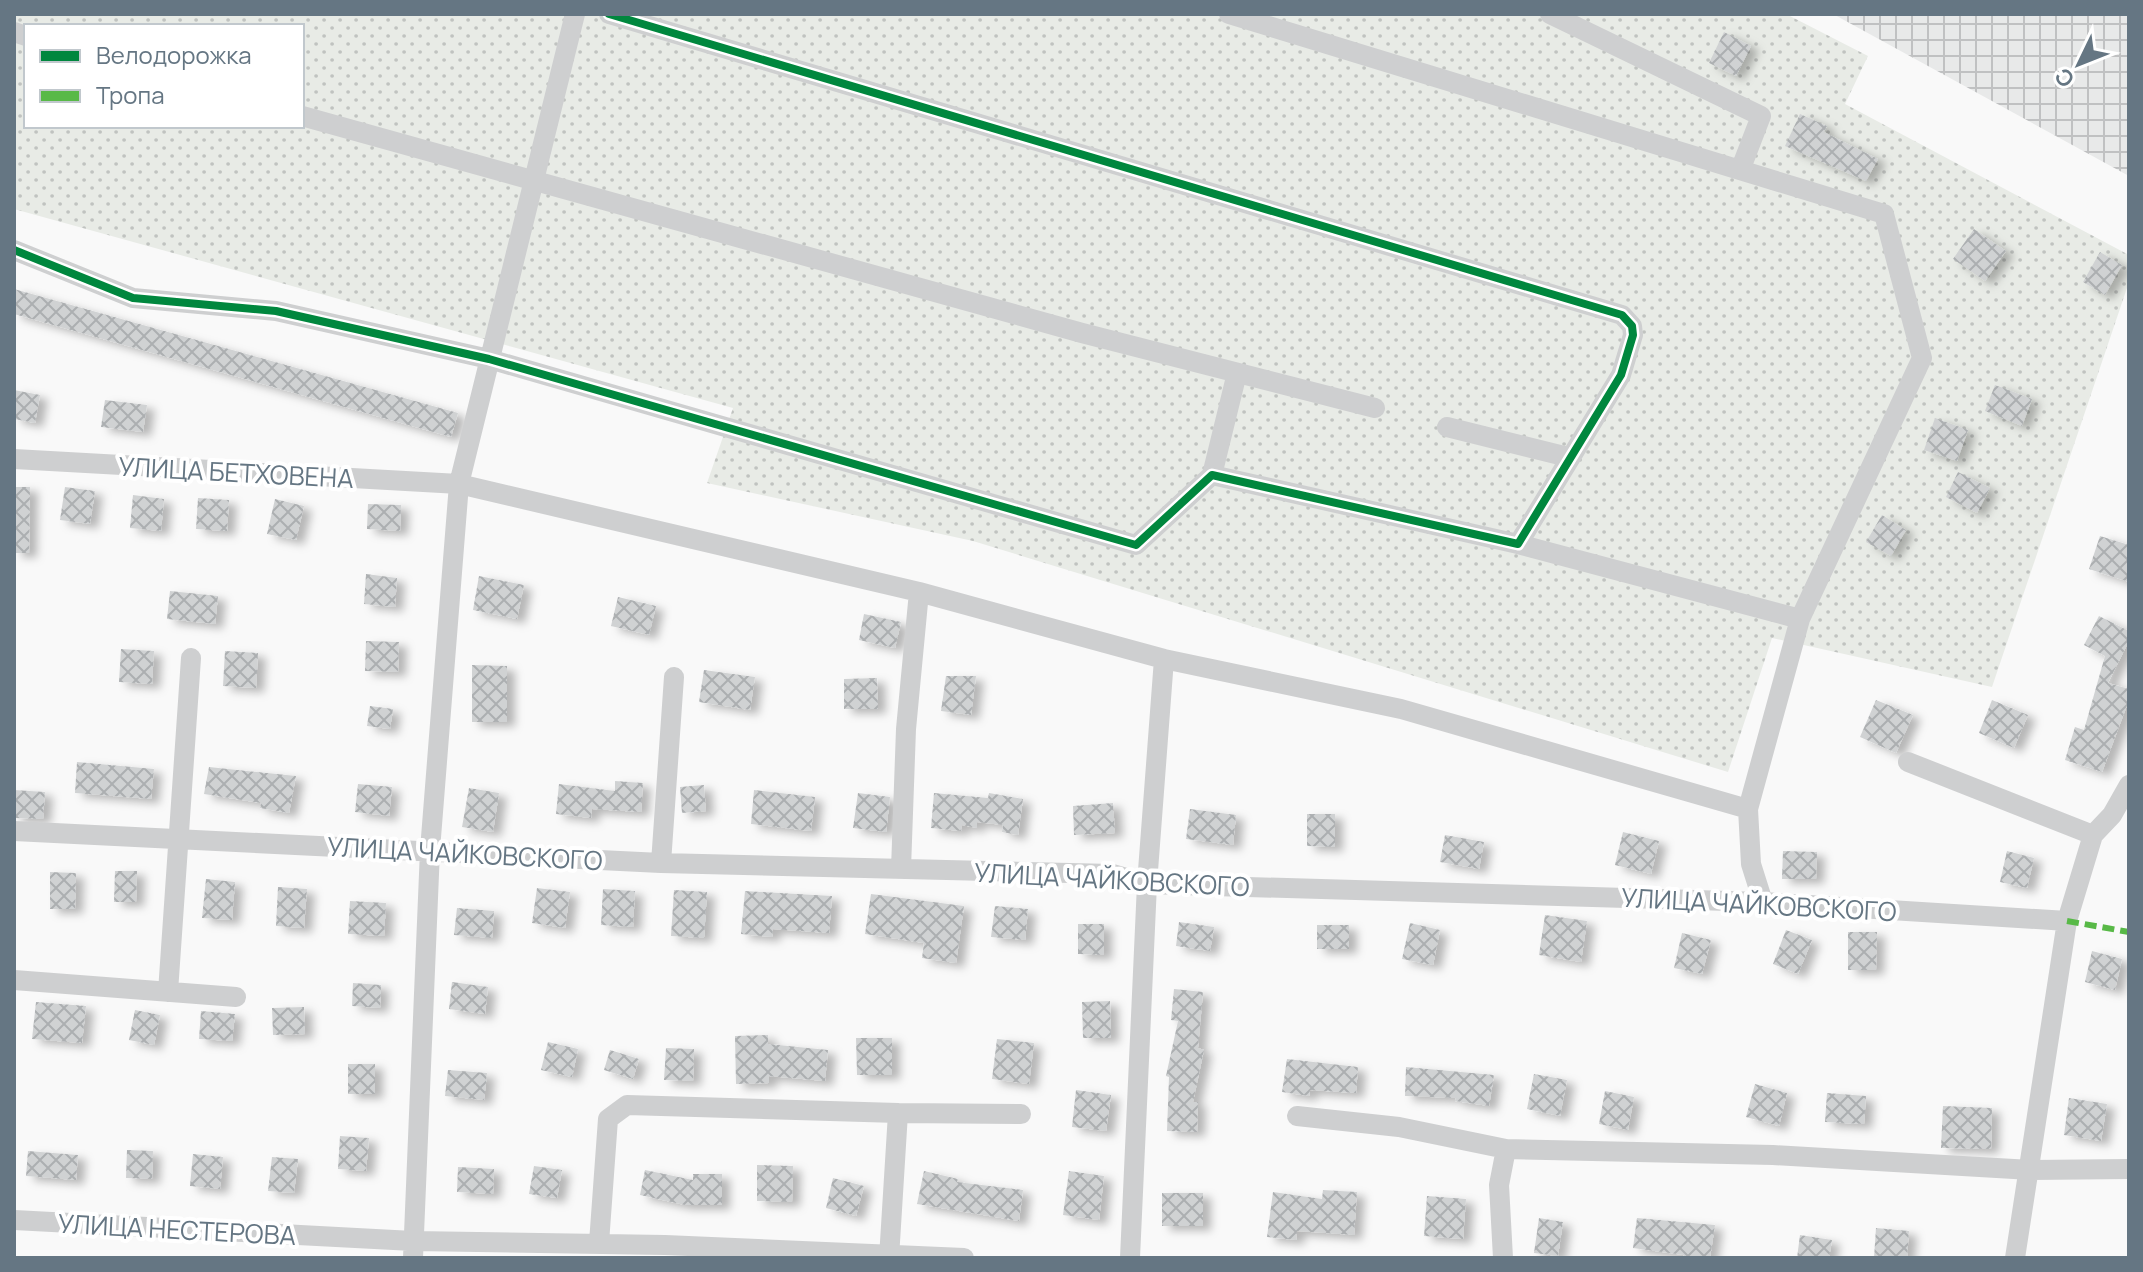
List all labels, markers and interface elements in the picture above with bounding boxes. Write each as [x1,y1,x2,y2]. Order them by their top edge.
legend [24,24,304,128]
north arrow [2039,24,2119,104]
text: Велодорожка [96,38,251,71]
text: С [2048,61,2081,94]
text: Тропа [96,78,165,111]
street label: УЛИЦА БЕТХОВЕНА [117,448,355,496]
street label: УЛИЦА ЧАЙКОВСКОГО [326,828,604,878]
street label: УЛИЦА ЧАЙКОВСКОГО [973,854,1251,904]
street label: УЛИЦА ЧАЙКОВСКОГО [1620,879,1898,929]
street label: УЛИЦА НЕСТЕРОВА [57,1205,297,1253]

